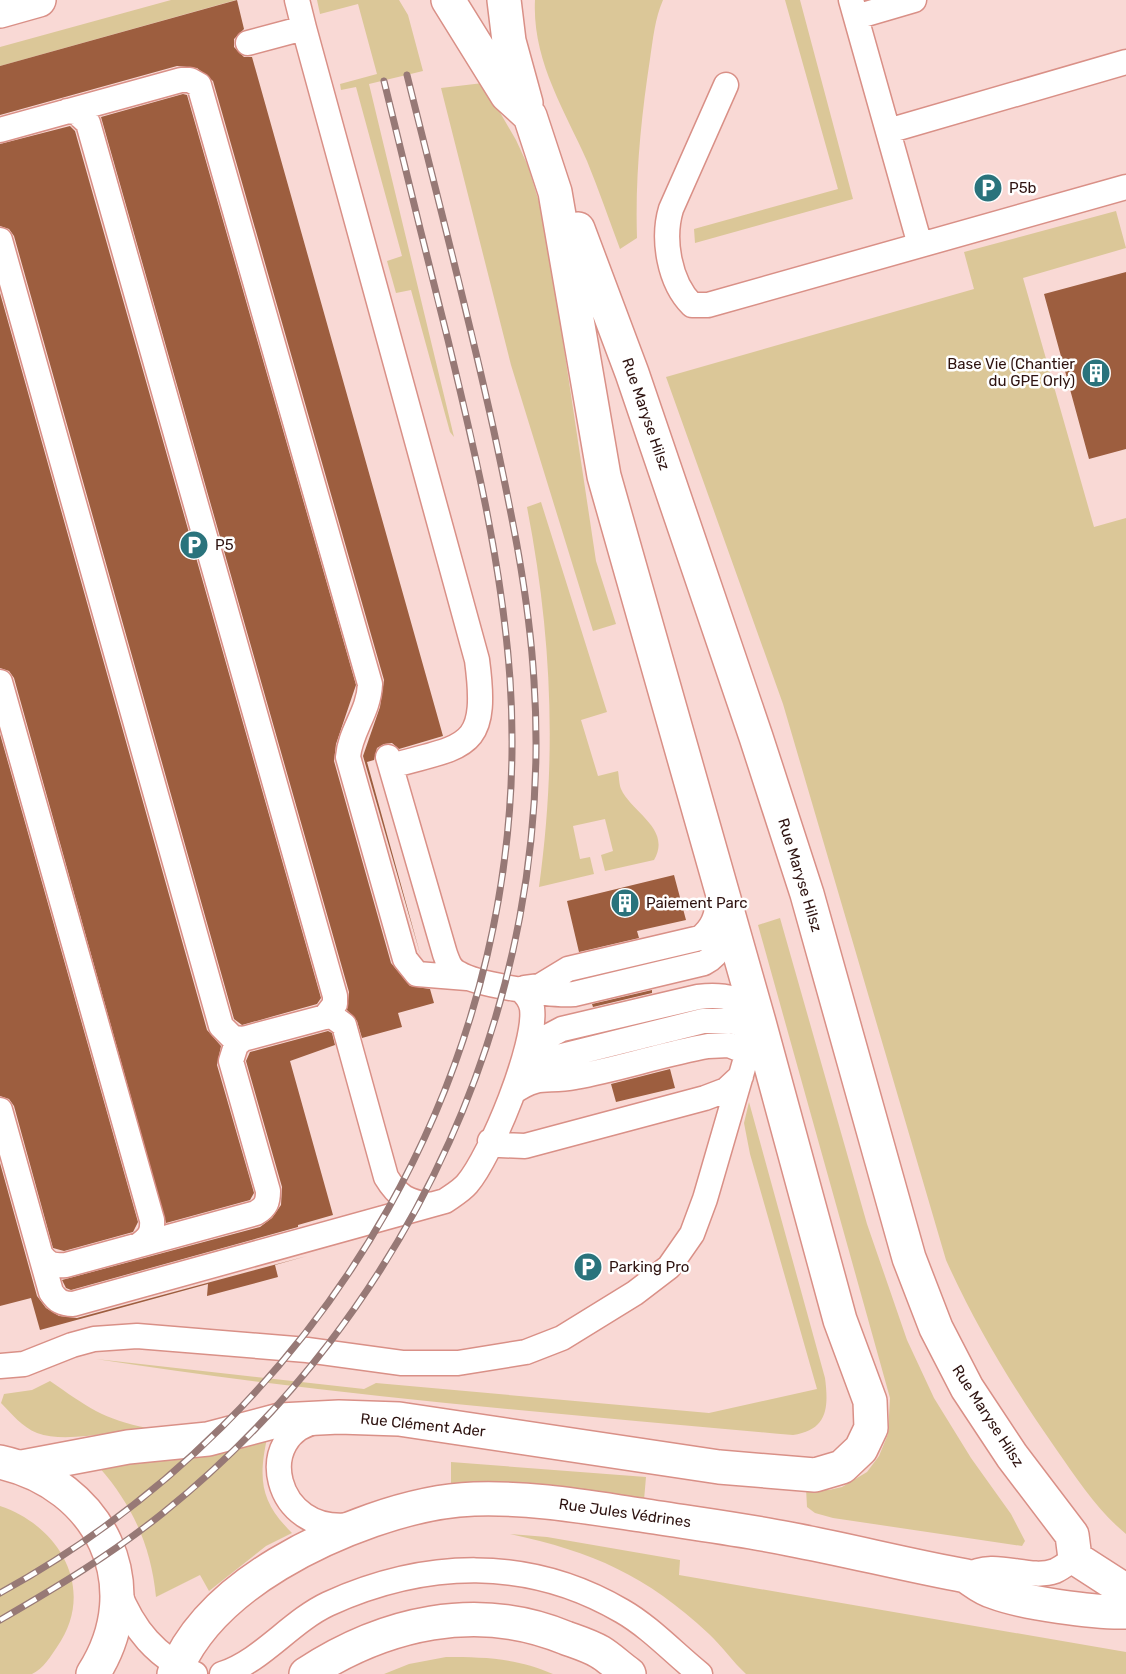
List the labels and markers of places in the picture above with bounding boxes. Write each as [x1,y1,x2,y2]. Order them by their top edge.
parking icon: P5b [972,172,1004,204]
place label: P5b [1009,179,1037,197]
place label: Base Vie (Chantier du GPE Orly) [947,355,1075,390]
building icon: Base Vie (Chantier du GPE Orly) [1080,357,1112,389]
parking icon: P5 [178,529,210,561]
place label: P5 [215,536,234,554]
building icon: Paiement Parc [609,887,641,919]
place label: Paiement Parc [646,894,748,912]
parking icon: Parking Pro [572,1251,604,1283]
place label: Parking Pro [609,1258,689,1276]

